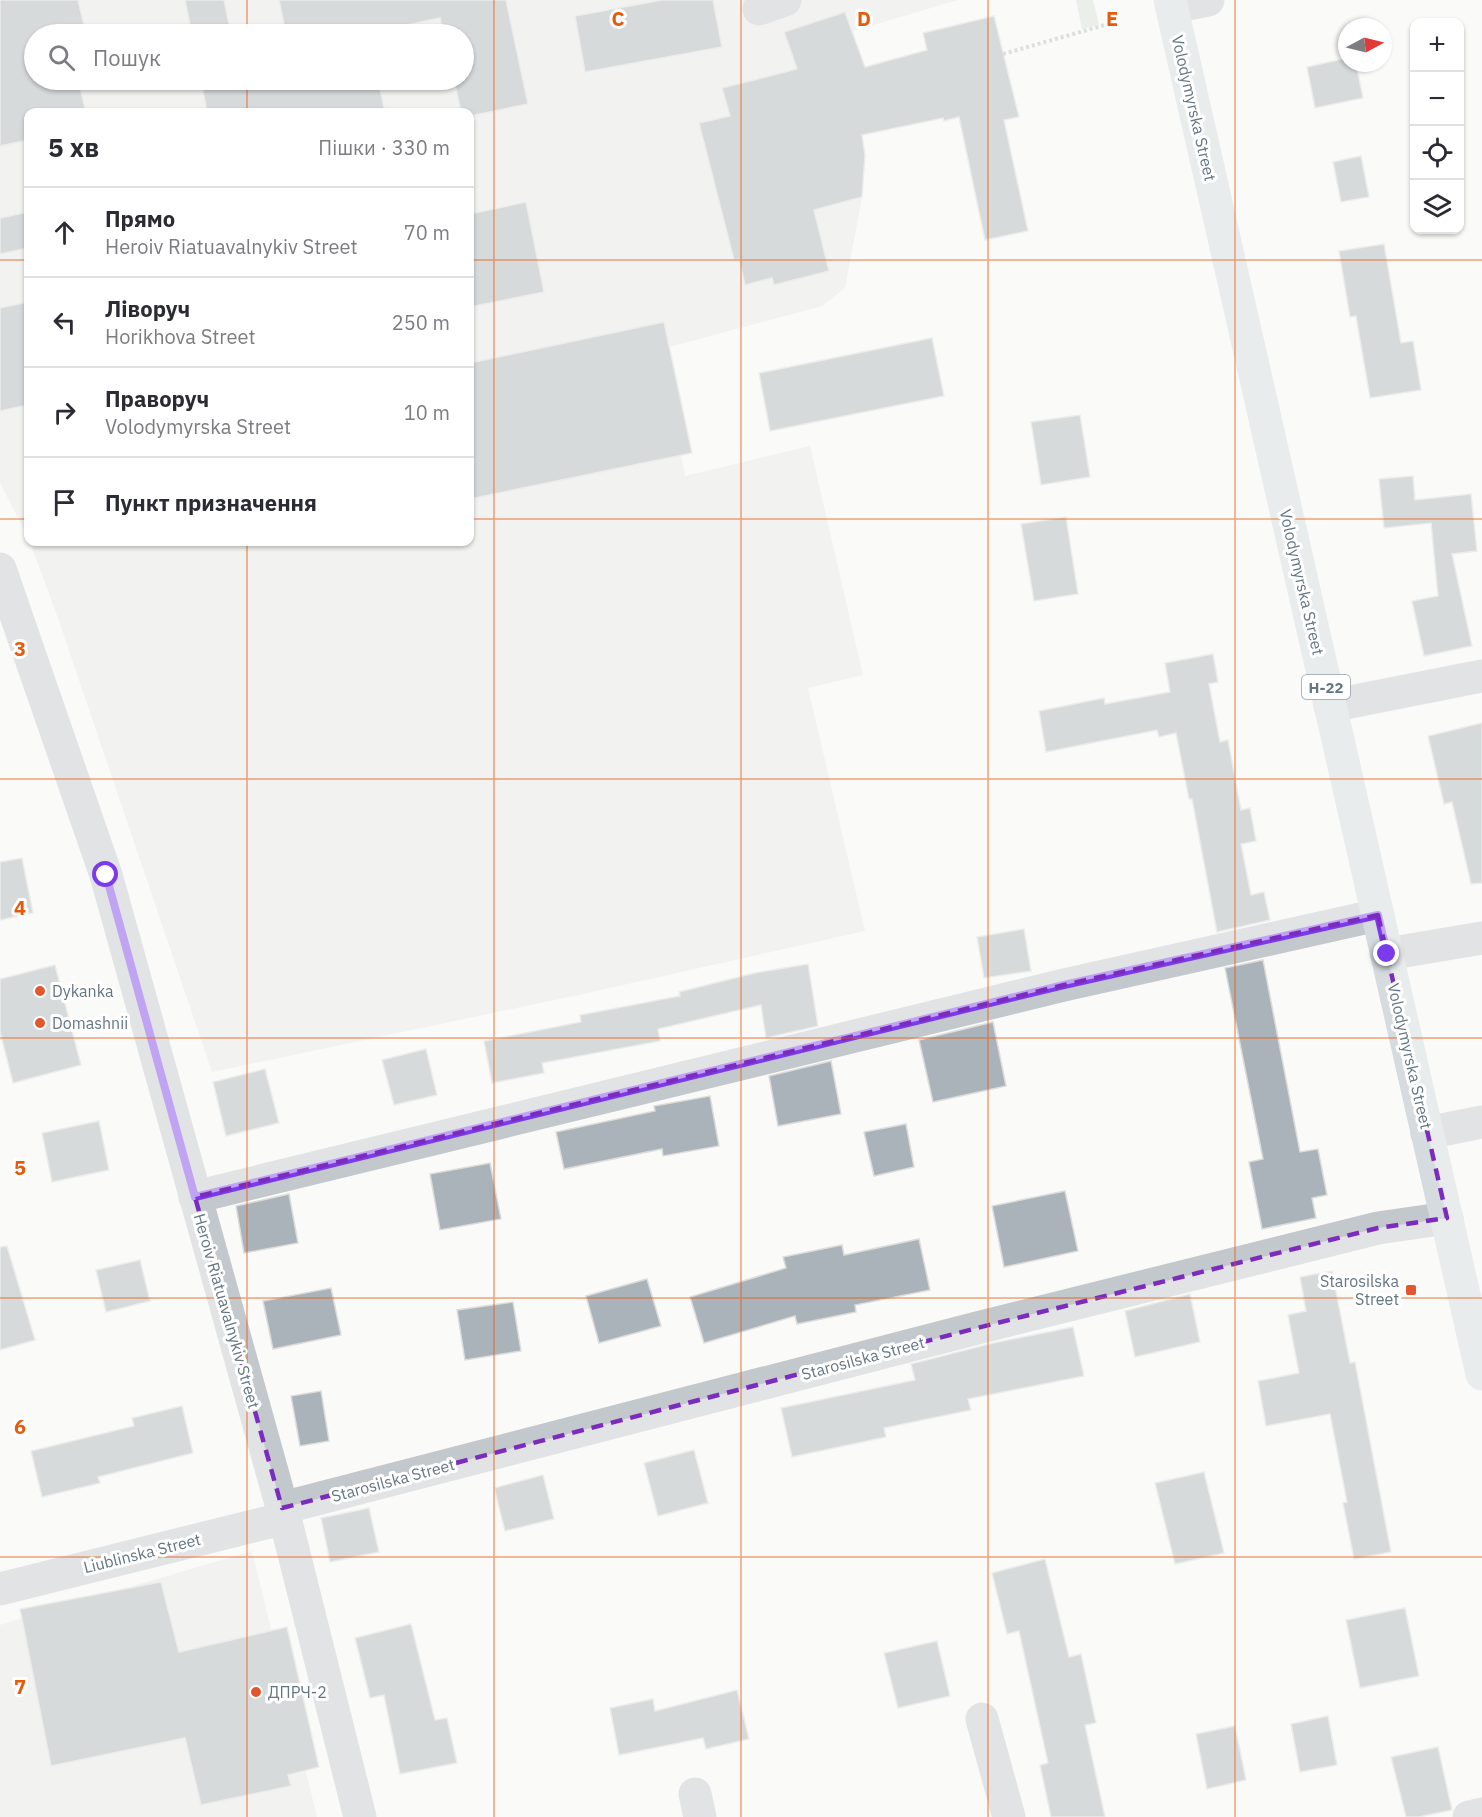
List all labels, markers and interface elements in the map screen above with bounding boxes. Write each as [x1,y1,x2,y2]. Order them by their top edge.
text: C [611,5,625,32]
text: D [857,5,871,32]
text: E [1106,5,1118,32]
north arrow [1338,18,1392,72]
map controls [1410,18,1464,234]
button: + [1410,18,1464,72]
search box [24,24,474,90]
street label: Volodymyrska Street [1168,33,1220,183]
icon: search [45,41,78,74]
text: Пошук [93,43,161,72]
button: − [1410,72,1464,126]
button: locate [1410,126,1464,180]
text: 5 хв [48,130,99,164]
text: Пішки · 330 m [318,134,450,161]
button: layers [1410,180,1464,234]
text: Прямо [105,204,175,233]
icon: ahead [48,216,81,249]
text: 70 m [404,219,450,246]
text: Heroiv Riatuavalnykiv Street [105,233,357,260]
text: Ліворуч [105,294,190,323]
icon: left [48,306,81,339]
text: 250 m [392,309,450,336]
text: Horikhova Street [105,323,256,350]
text: Праворуч [105,384,209,413]
icon: right [48,396,81,429]
text: 10 m [404,399,450,426]
text: Volodymyrska Street [105,413,291,440]
icon: arrive [48,486,81,519]
text: Пункт призначення [105,488,317,517]
street label: Volodymyrska Street [1276,507,1328,657]
text: 3 [14,635,26,662]
road number: Н-22 [1302,675,1350,699]
route start [92,861,118,887]
text: 4 [14,894,26,921]
route end [1373,940,1399,966]
place label: Dykanka [52,981,114,1001]
street label: Volodymyrska Street [1384,981,1436,1131]
marker: Dykanka [33,984,47,998]
place label: Domashnii [52,1013,128,1033]
marker: Domashnii [33,1016,47,1030]
text: 5 [14,1154,26,1181]
street label: Heroiv Riatuavalnykiv Street [190,1211,264,1411]
place label: Starosilska Street [1320,1271,1399,1309]
marker: Starosilska Street [1404,1283,1418,1297]
street label: Starosilska Street [799,1332,927,1384]
text: 6 [14,1413,26,1440]
street label: Starosilska Street [329,1454,457,1506]
street label: Liublinska Street [81,1529,203,1577]
text: 7 [14,1673,26,1700]
place label: ДПРЧ-2 [268,1682,327,1702]
marker: ДПРЧ-2 [249,1685,263,1699]

